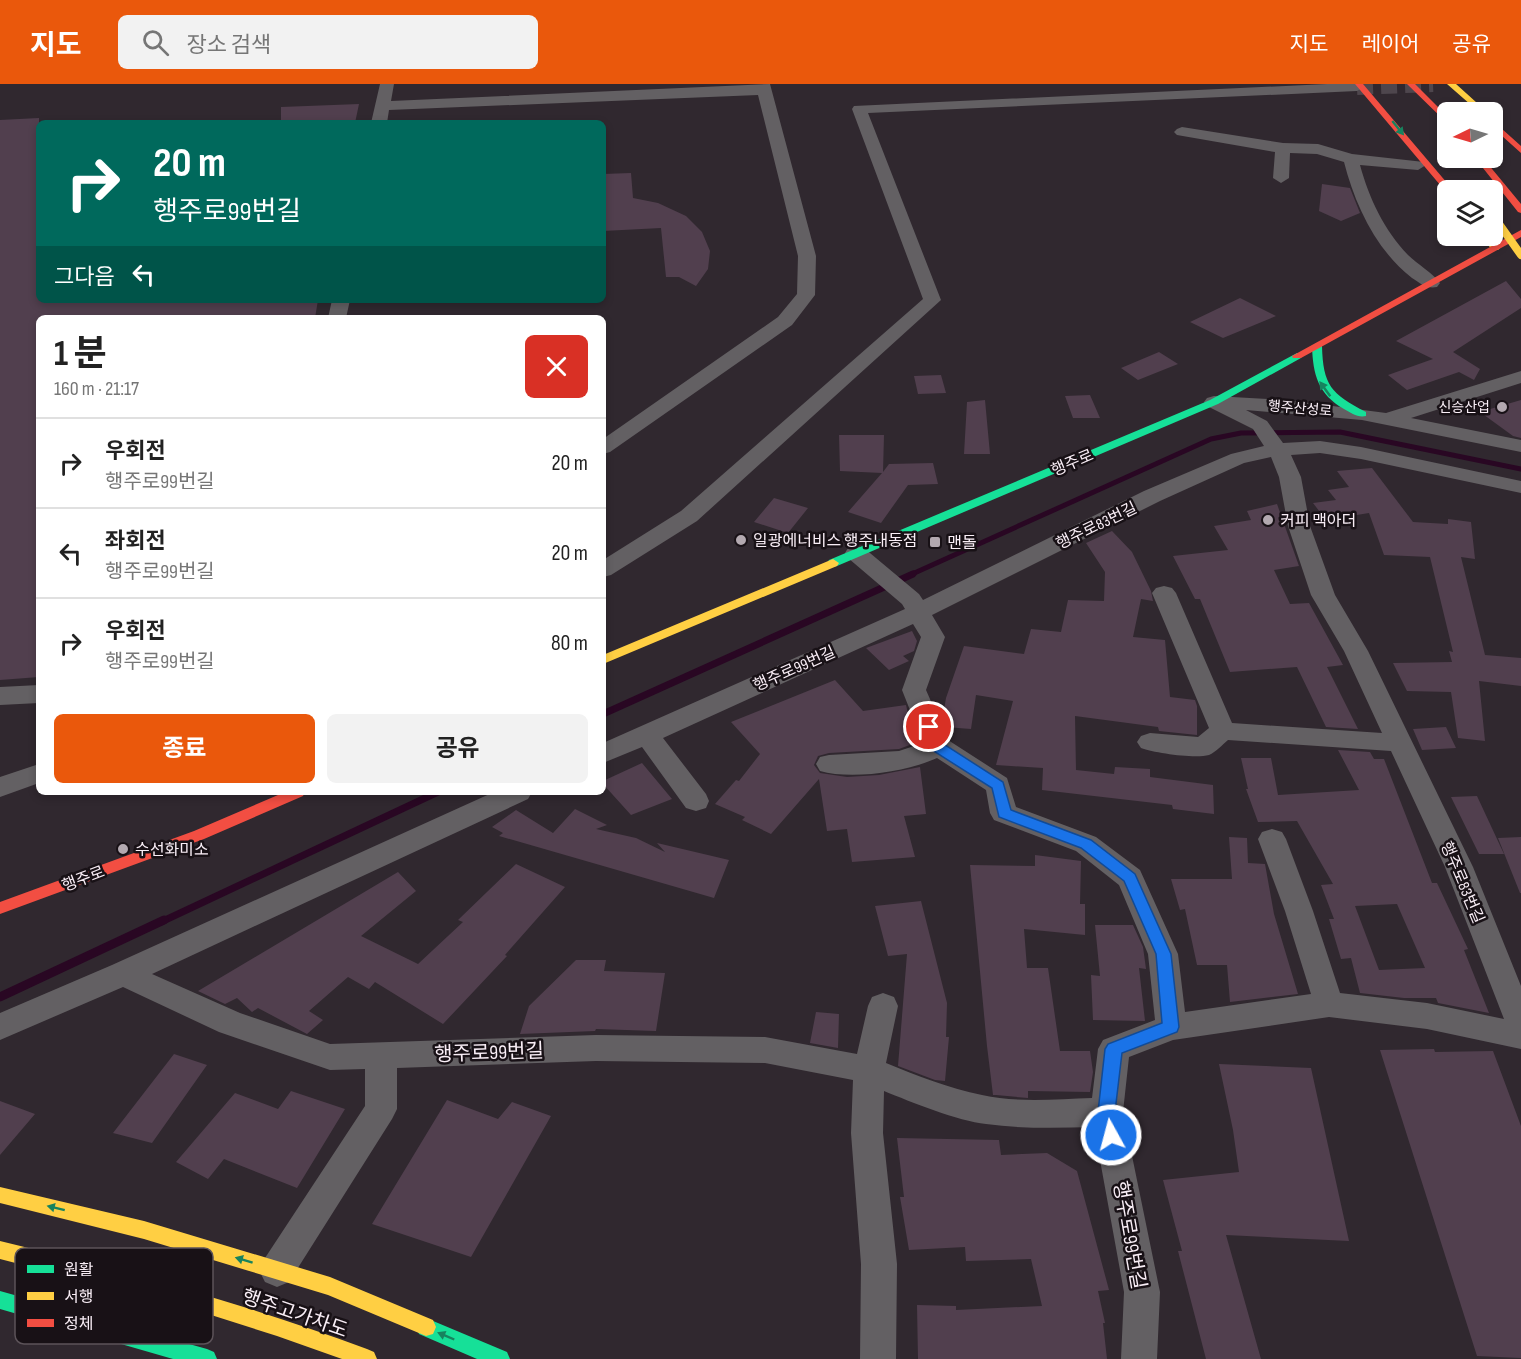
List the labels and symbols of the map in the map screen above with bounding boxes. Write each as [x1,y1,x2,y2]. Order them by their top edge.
north arrow [1437,102,1503,168]
one-way arrow [1391,120,1403,135]
one-way arrow [1319,382,1331,398]
street label: 행주산성로 [1267,397,1333,420]
place label: 신승산업 [1438,399,1490,416]
marker: 신승산업 [1495,400,1509,414]
street label: 행주로 [1049,446,1097,481]
street label: 행주로83번길 [1053,499,1140,554]
place label: 커피 맥아더 [1280,512,1356,531]
marker: 커피 맥아더 [1261,513,1275,527]
place label: 일광에너비스 행주내동점 [753,532,917,551]
marker: 일광에너비스 행주내동점 [734,533,748,547]
place label: 맨돌 [947,534,977,553]
marker: 맨돌 [928,535,942,549]
street label: 행주로99번길 [751,643,839,696]
pin [903,701,954,752]
street label: 행주로83번길 [1436,839,1487,926]
place label: 수선화미소 [135,841,209,860]
marker: 수선화미소 [116,842,130,856]
street label: 행주로 [60,863,108,896]
street label: 행주로99번길 [434,1039,544,1067]
position arrow [1079,1103,1143,1167]
street label: 행주로99번길 [1108,1179,1150,1291]
one-way arrow [47,1203,66,1213]
legend [15,1248,213,1344]
one-way arrow [235,1255,253,1264]
text: 원활 [64,1261,94,1280]
street label: 행주고가차도 [239,1285,351,1343]
text: 서행 [64,1288,93,1307]
text: 정체 [64,1315,93,1334]
one-way arrow [437,1331,455,1341]

